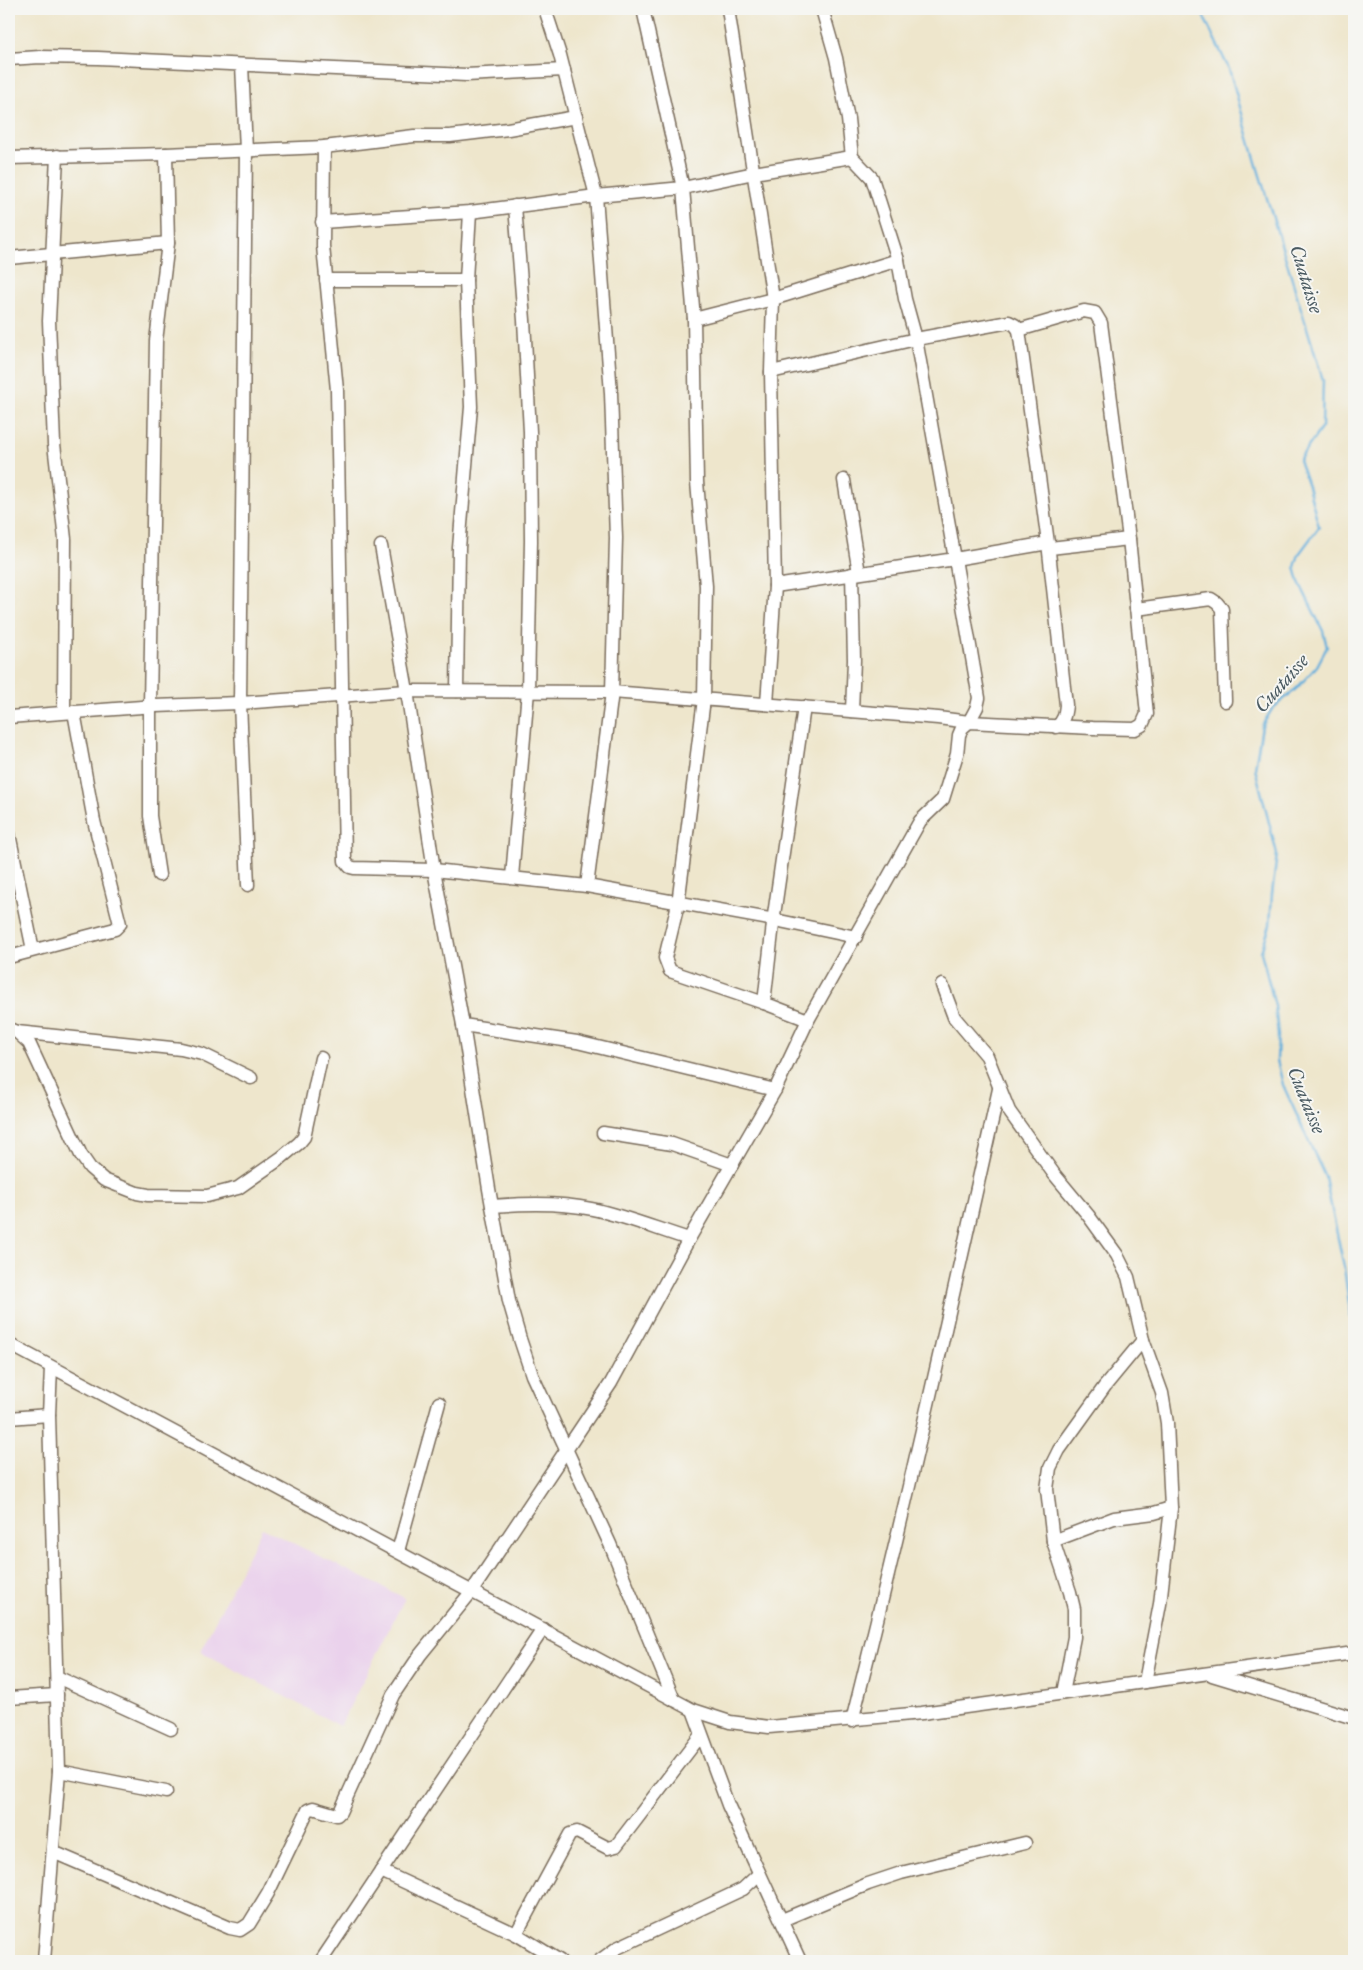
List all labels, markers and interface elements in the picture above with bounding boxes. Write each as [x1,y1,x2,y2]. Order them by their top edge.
water label: Cuataisse [1285,242,1328,317]
water label: Cuataisse [1249,649,1314,717]
water label: Cuataisse [1283,1063,1331,1138]

